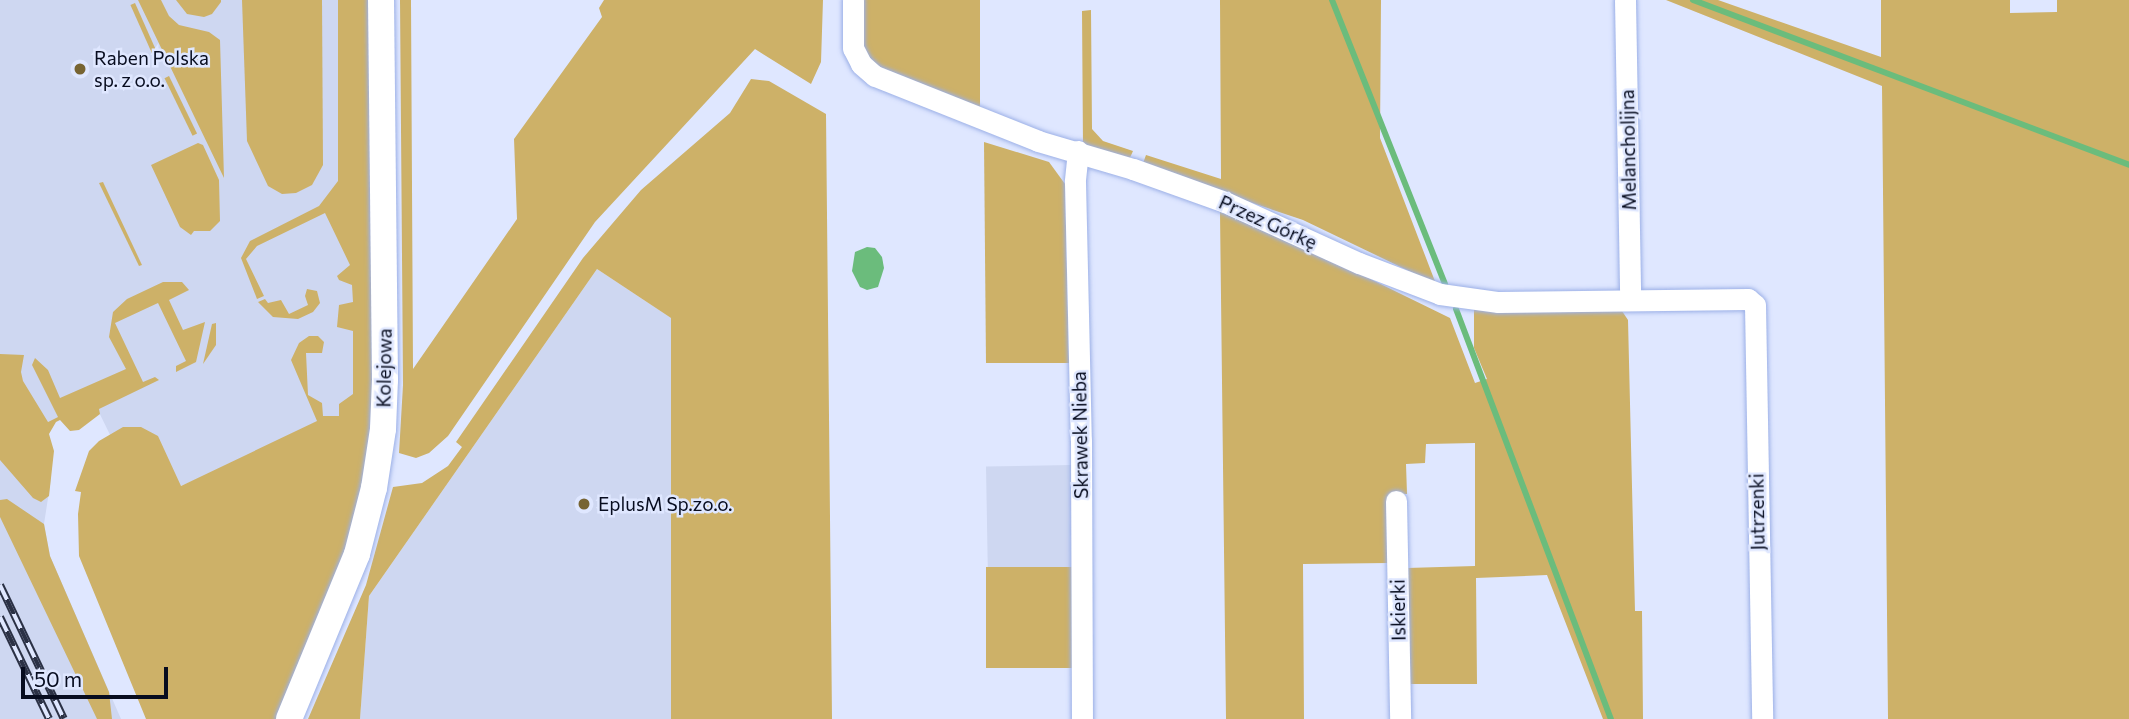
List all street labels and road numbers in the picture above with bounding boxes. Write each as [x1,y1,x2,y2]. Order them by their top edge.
street label: Melancholijna [1616,89,1640,211]
street label: Przez Górkę [1215,190,1321,254]
street label: Kolejowa [372,328,396,408]
street label: Skrawek Nieba [1067,371,1093,499]
street label: Jutrzenki [1745,473,1769,551]
street label: Iskierki [1386,579,1410,641]

